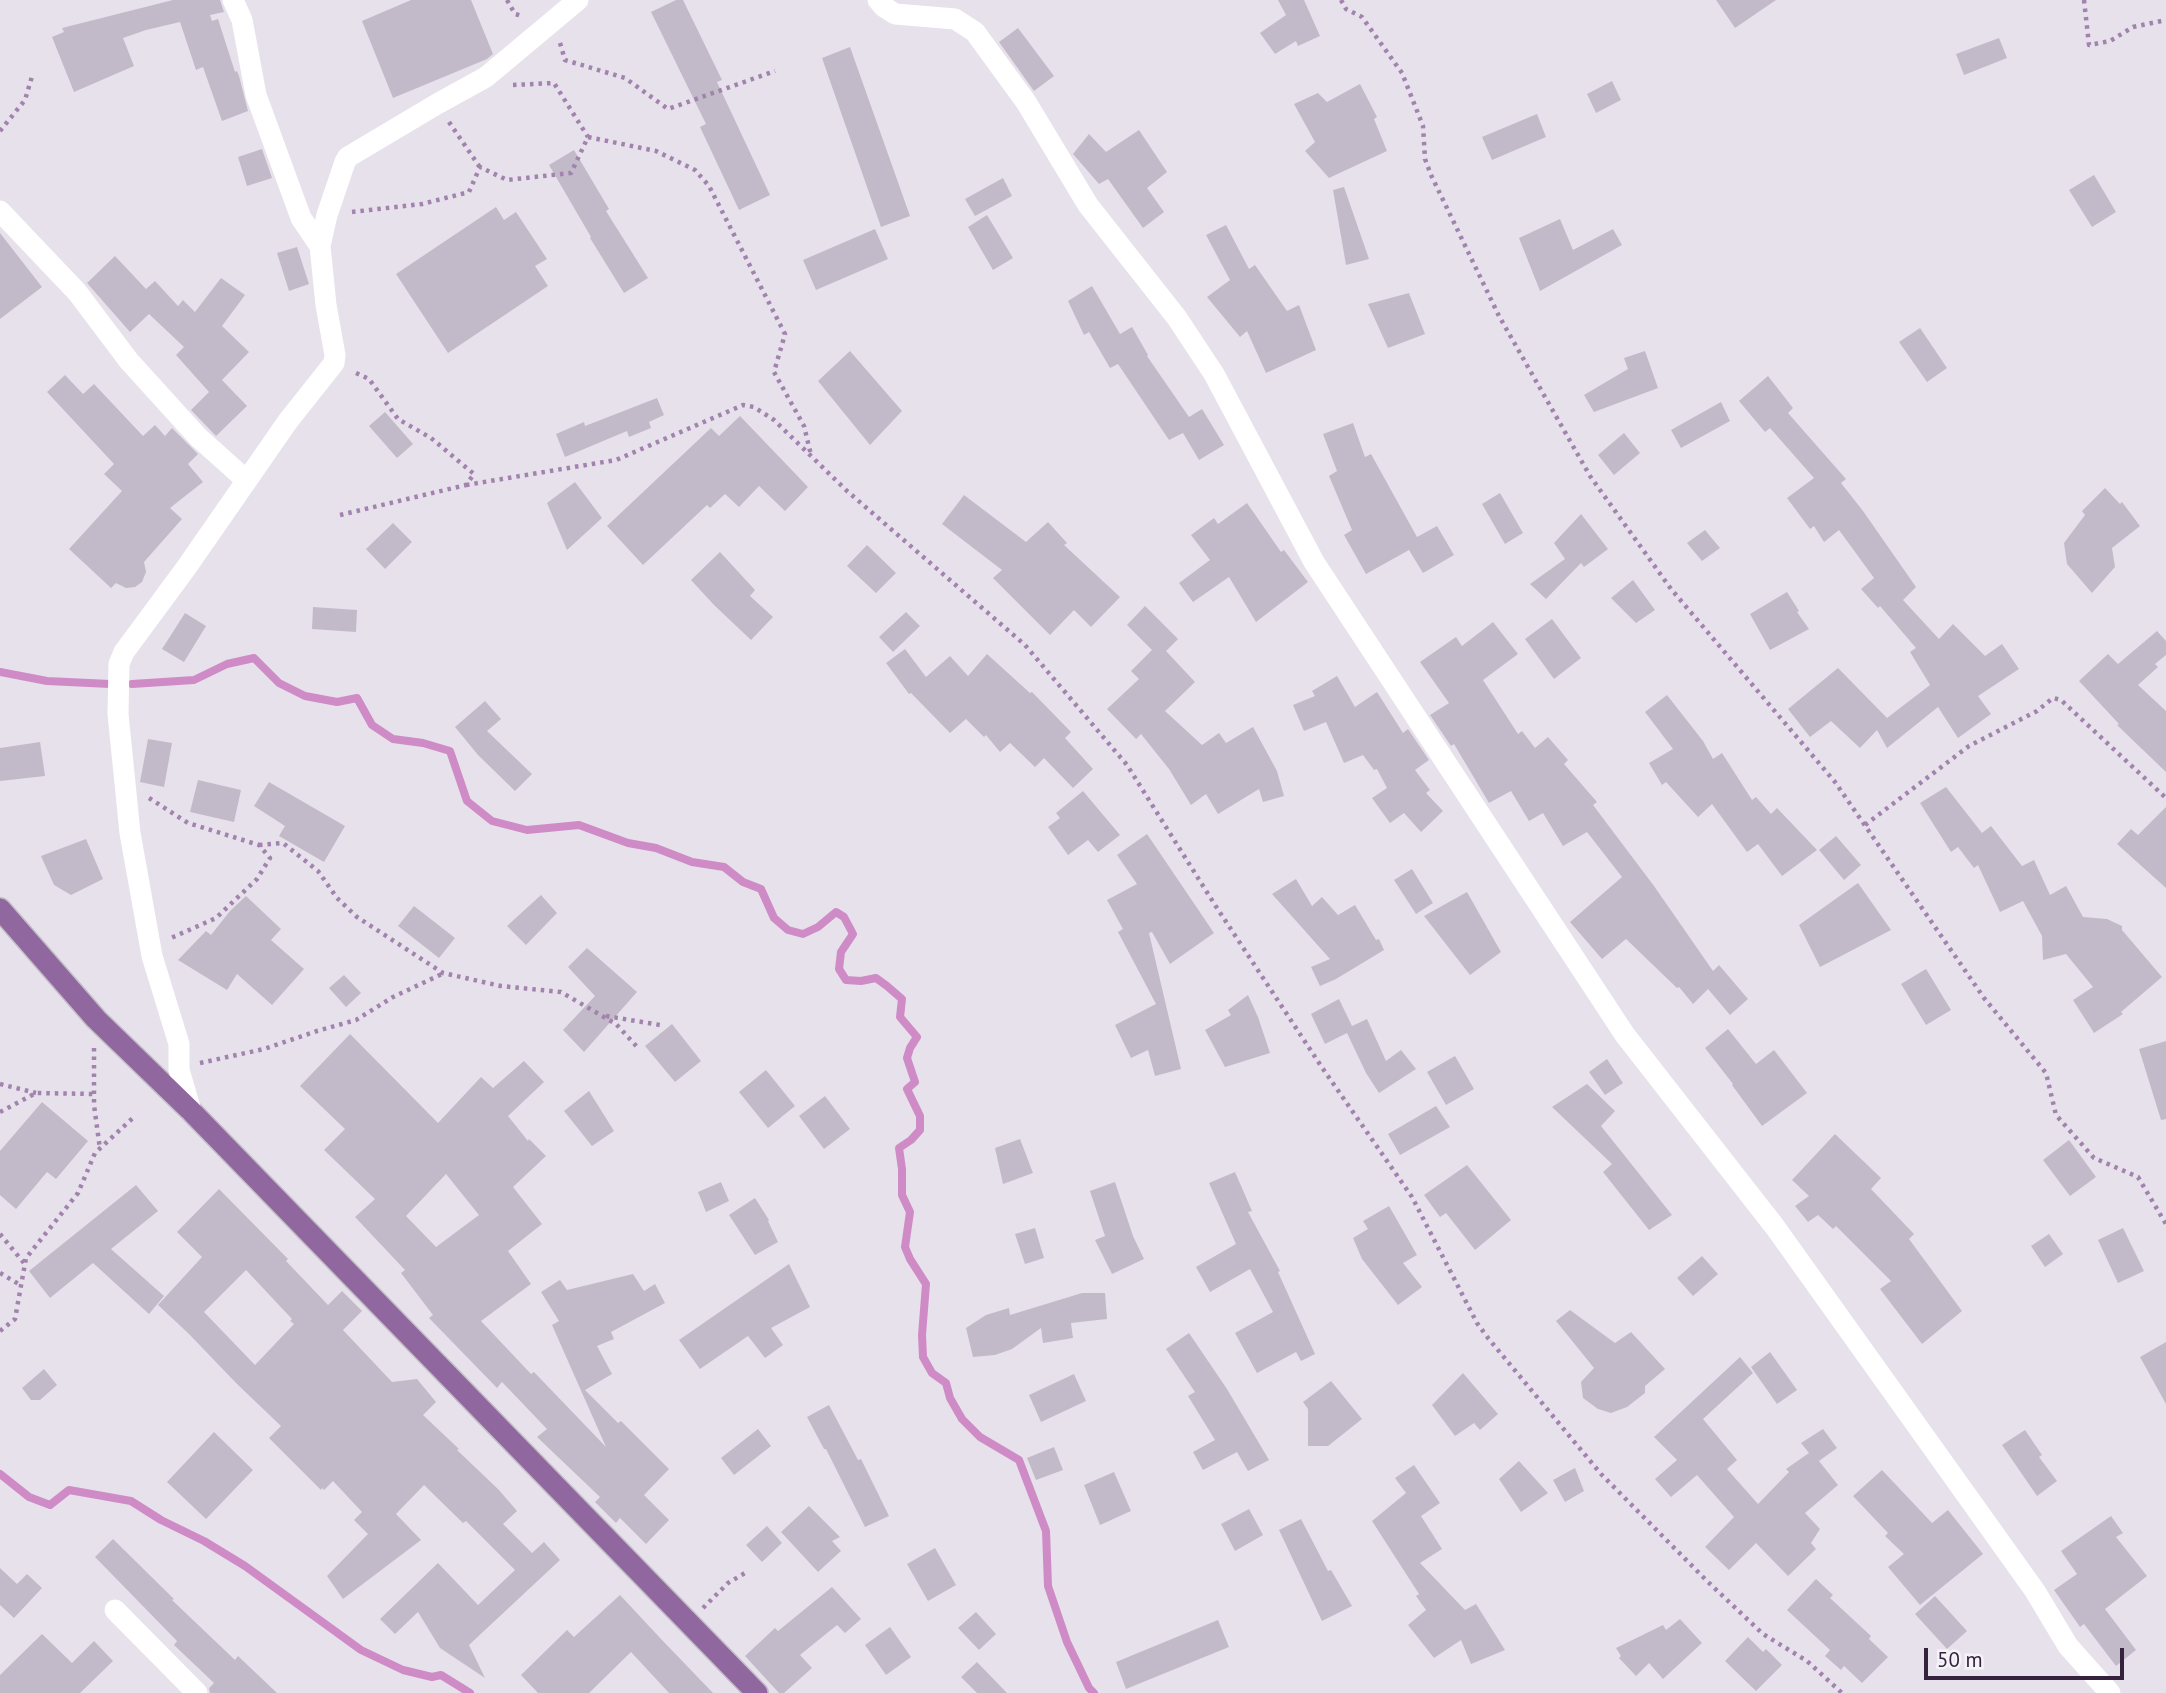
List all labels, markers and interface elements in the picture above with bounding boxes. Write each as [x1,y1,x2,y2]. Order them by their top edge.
scale bar [1928,1634,2128,1678]
text: 50 m [1937,1646,1983,1673]

